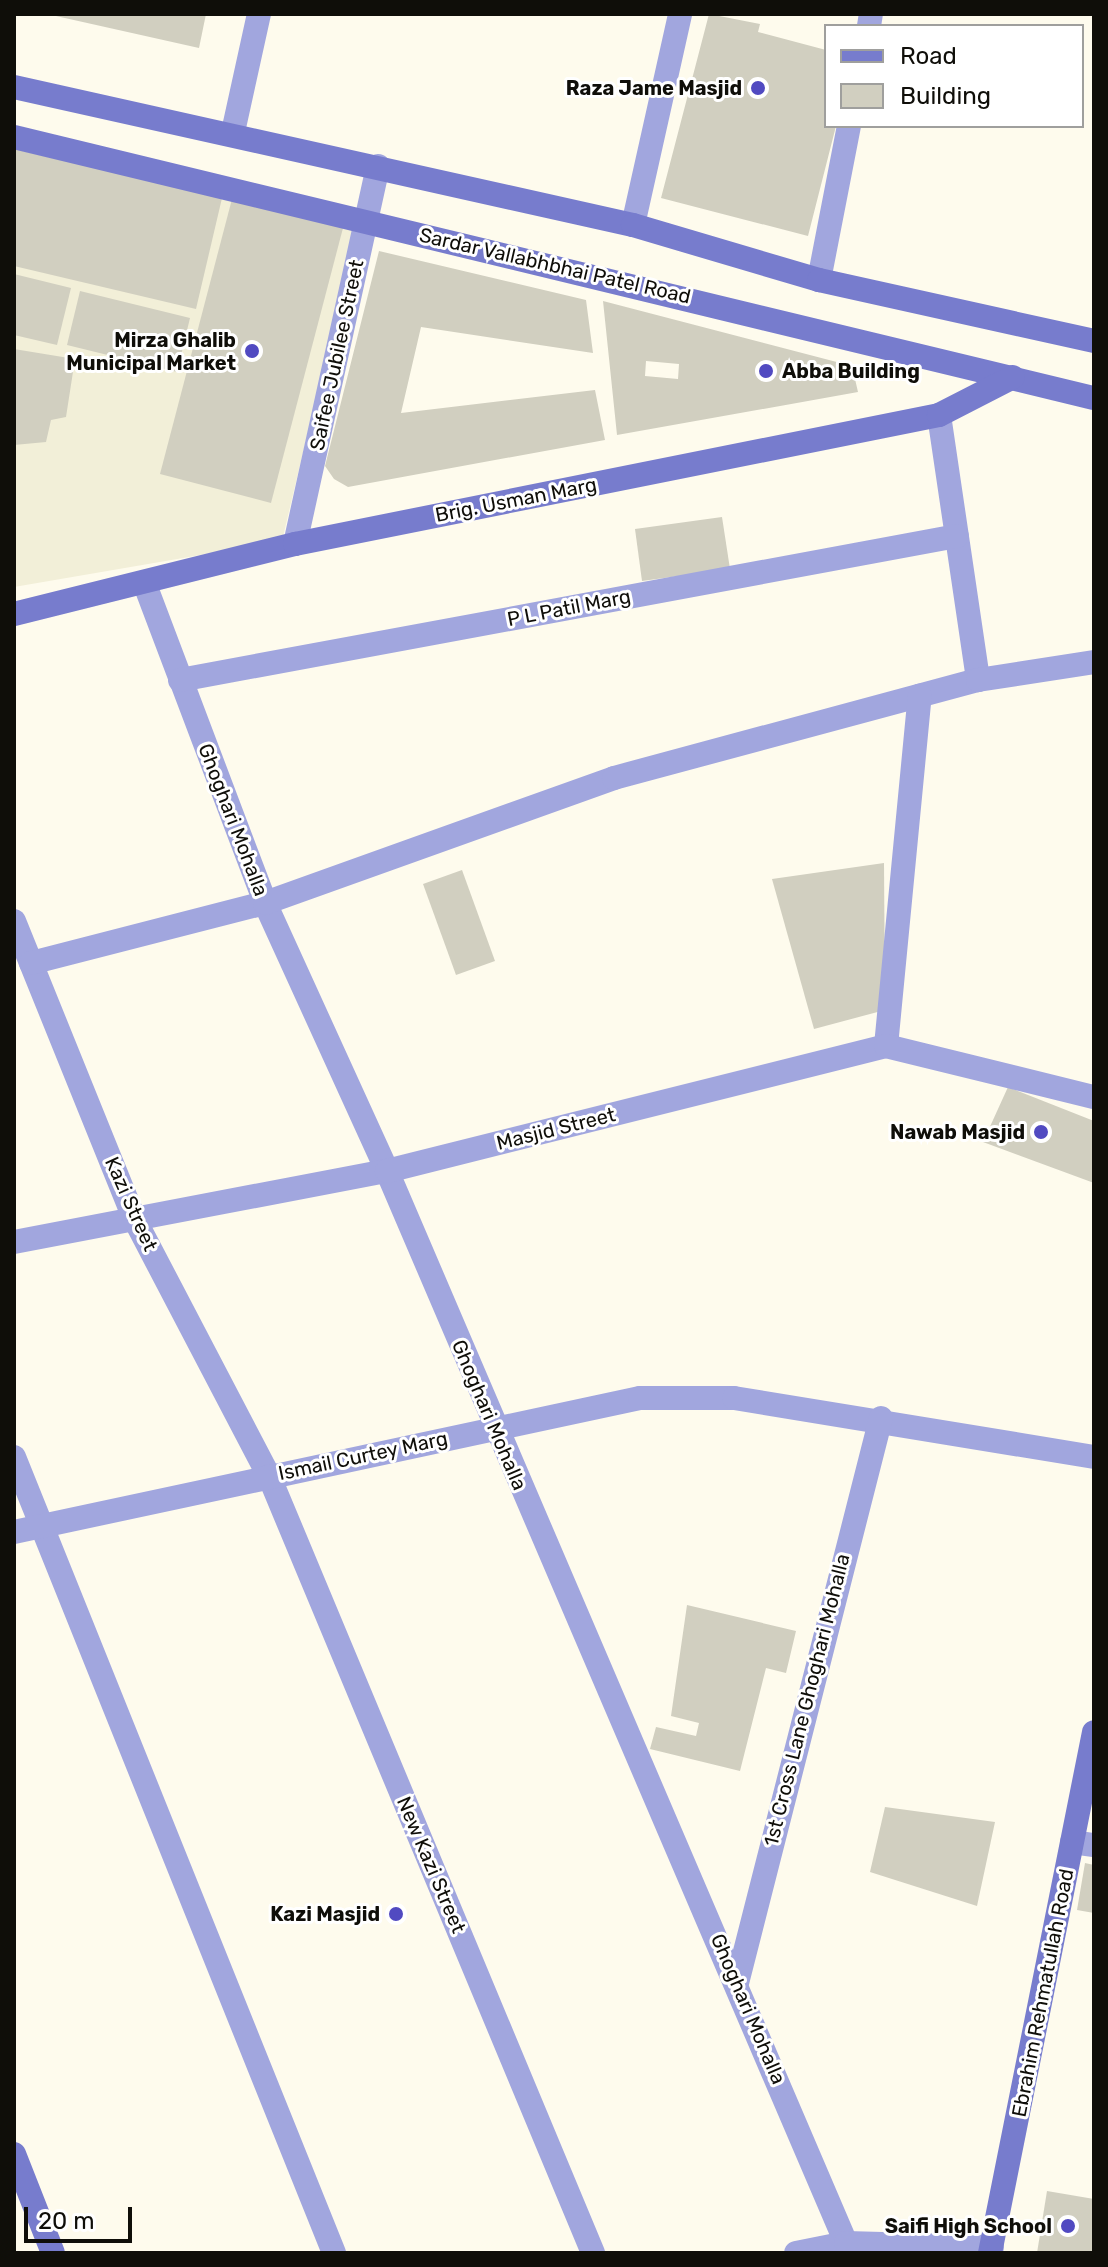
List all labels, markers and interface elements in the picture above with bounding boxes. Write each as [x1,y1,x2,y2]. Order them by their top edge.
legend [824,24,1084,128]
text: Road [900,42,957,70]
place label: Raza Jame Masjid [566,76,742,100]
marker: Raza Jame Masjid [749,79,767,97]
text: Building [900,82,991,110]
street label: Sardar Vallabhbhai Patel Road [416,223,694,309]
street label: Saifee Jubilee Street [305,257,369,453]
place label: Mirza Ghalib Municipal Market [66,328,236,375]
marker: Mirza Ghalib Municipal Market [243,342,261,360]
place label: Abba Building [782,359,920,383]
marker: Abba Building [757,362,775,380]
street label: Brig. Usman Marg [433,473,599,527]
street label: P L Patil Marg [505,584,633,632]
street label: Ghoghari Mohalla [193,740,273,900]
street label: Masjid Street [494,1103,618,1155]
place label: Nawab Masjid [890,1120,1025,1144]
marker: Nawab Masjid [1032,1123,1050,1141]
street label: Kazi Street [100,1153,162,1255]
street label: Ghoghari Mohalla [446,1336,532,1494]
street label: Ismail Curtey Marg [276,1426,450,1486]
street label: 1st Cross Lane Ghoghari Mohalla [759,1551,855,1849]
street label: New Kazi Street [391,1793,471,1937]
street label: Ebrahim Rehmatullah Road [1007,1867,1079,2119]
place label: Kazi Masjid [270,1902,380,1926]
marker: Kazi Masjid [387,1905,405,1923]
street label: Ghoghari Mohalla [705,1930,791,2088]
scale bar [28,2191,136,2241]
text: 20 m [38,2207,95,2235]
place label: Saifi High School [885,2214,1052,2238]
marker: Saifi High School [1059,2217,1077,2235]

